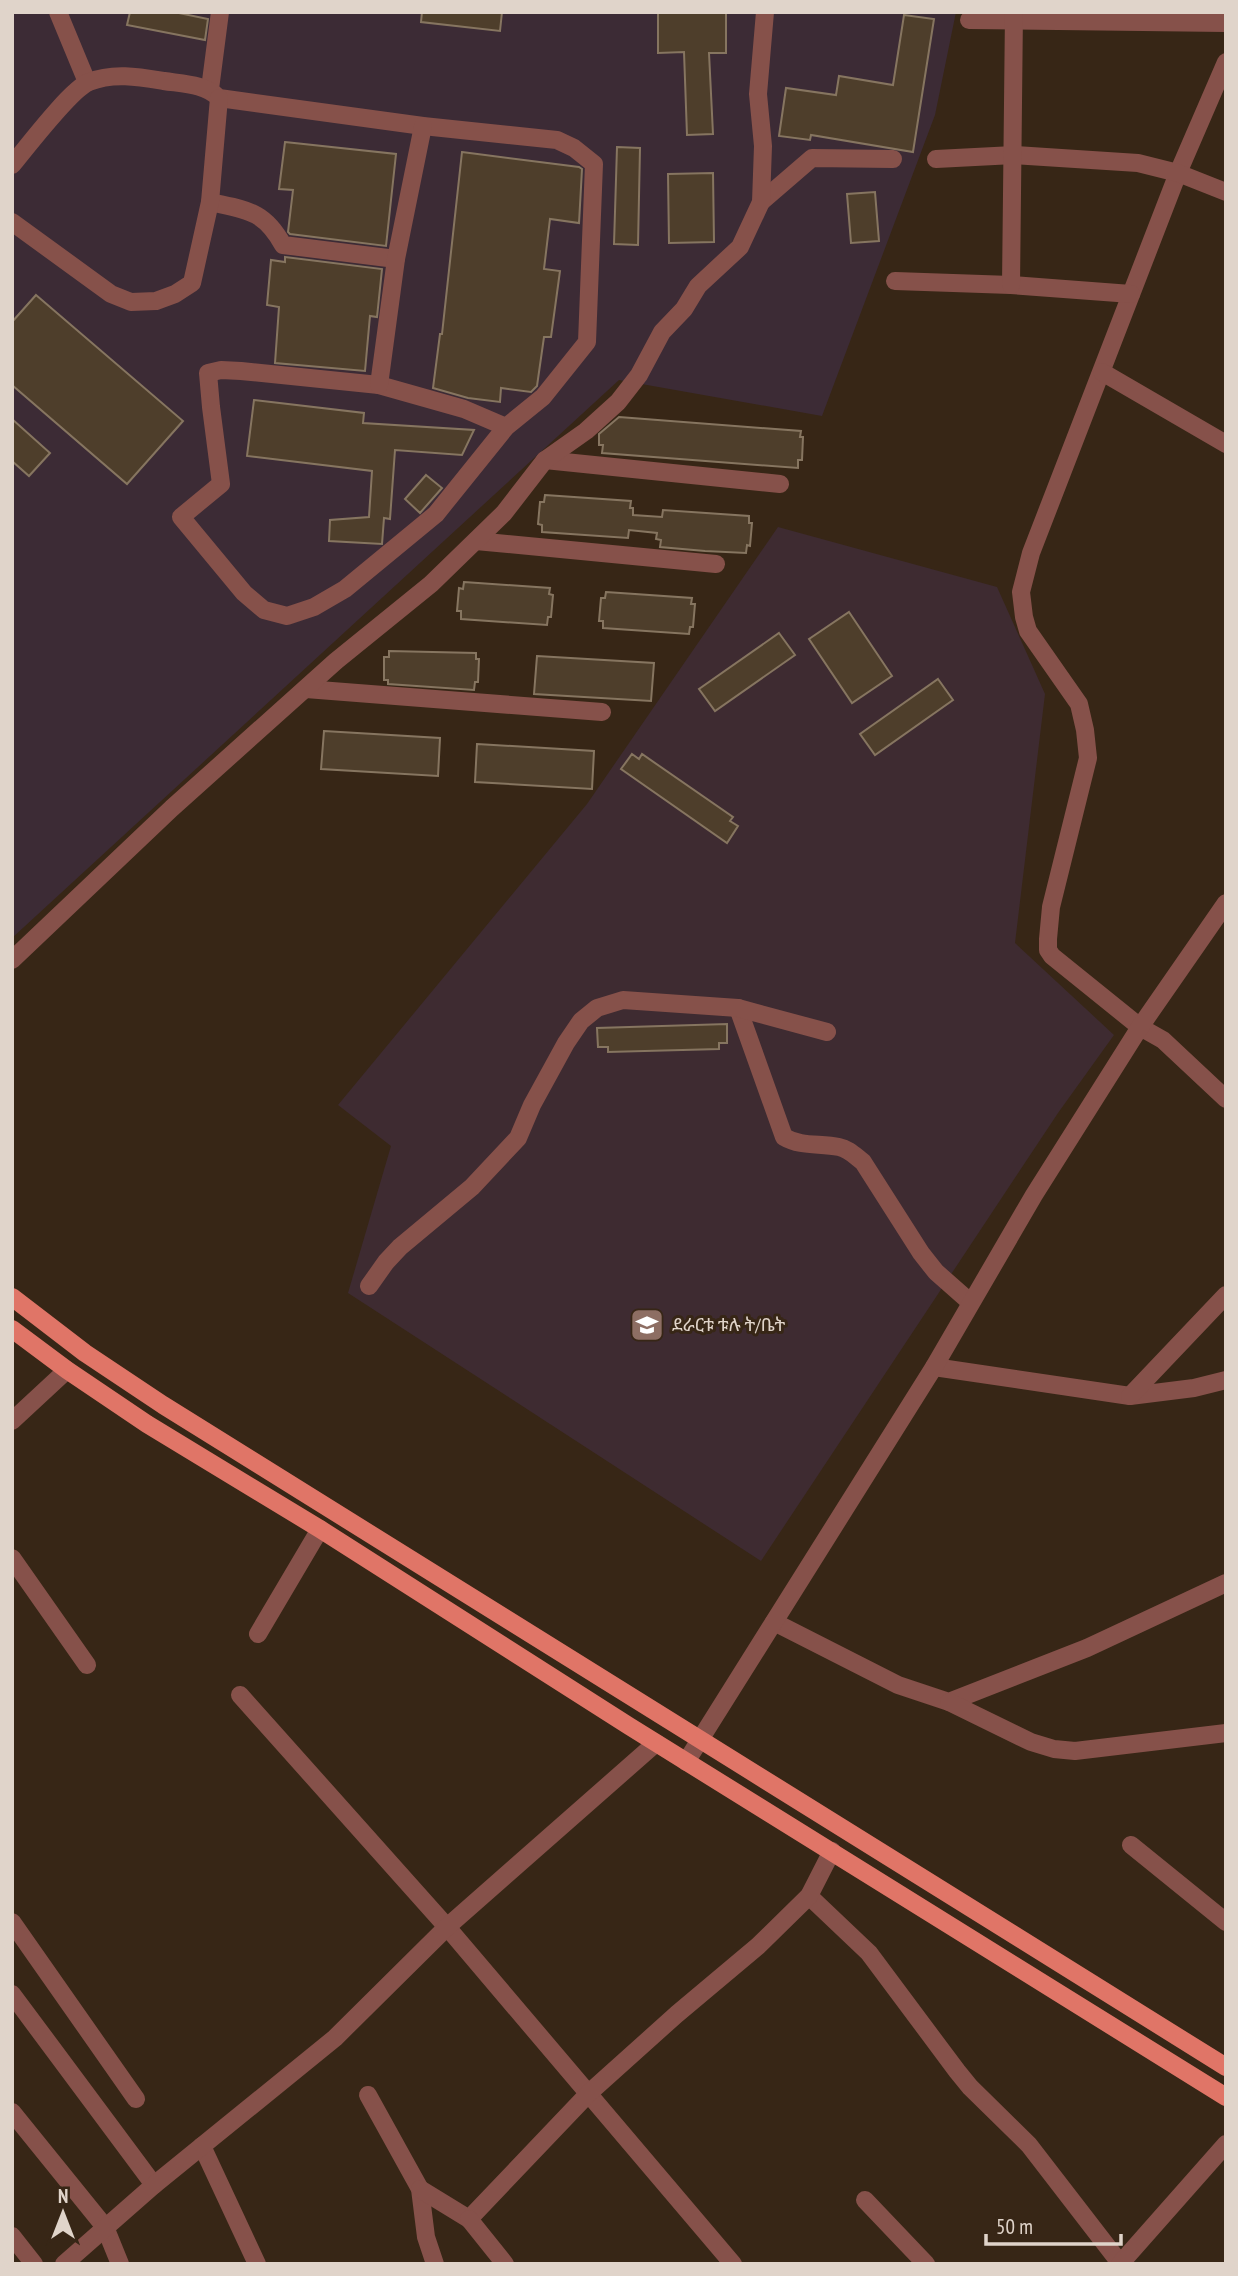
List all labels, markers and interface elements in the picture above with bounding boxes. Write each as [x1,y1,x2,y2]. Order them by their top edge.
school or university icon: ደራርቱ ቱሉ ት/ቤት [628,1306,666,1344]
place label: ደራርቱ ቱሉ ት/ቤት [672,1313,786,1336]
north arrow [28,2178,98,2248]
text: N [58,2184,68,2208]
scale bar [986,2202,1121,2246]
text: 50 m [996,2213,1033,2240]

